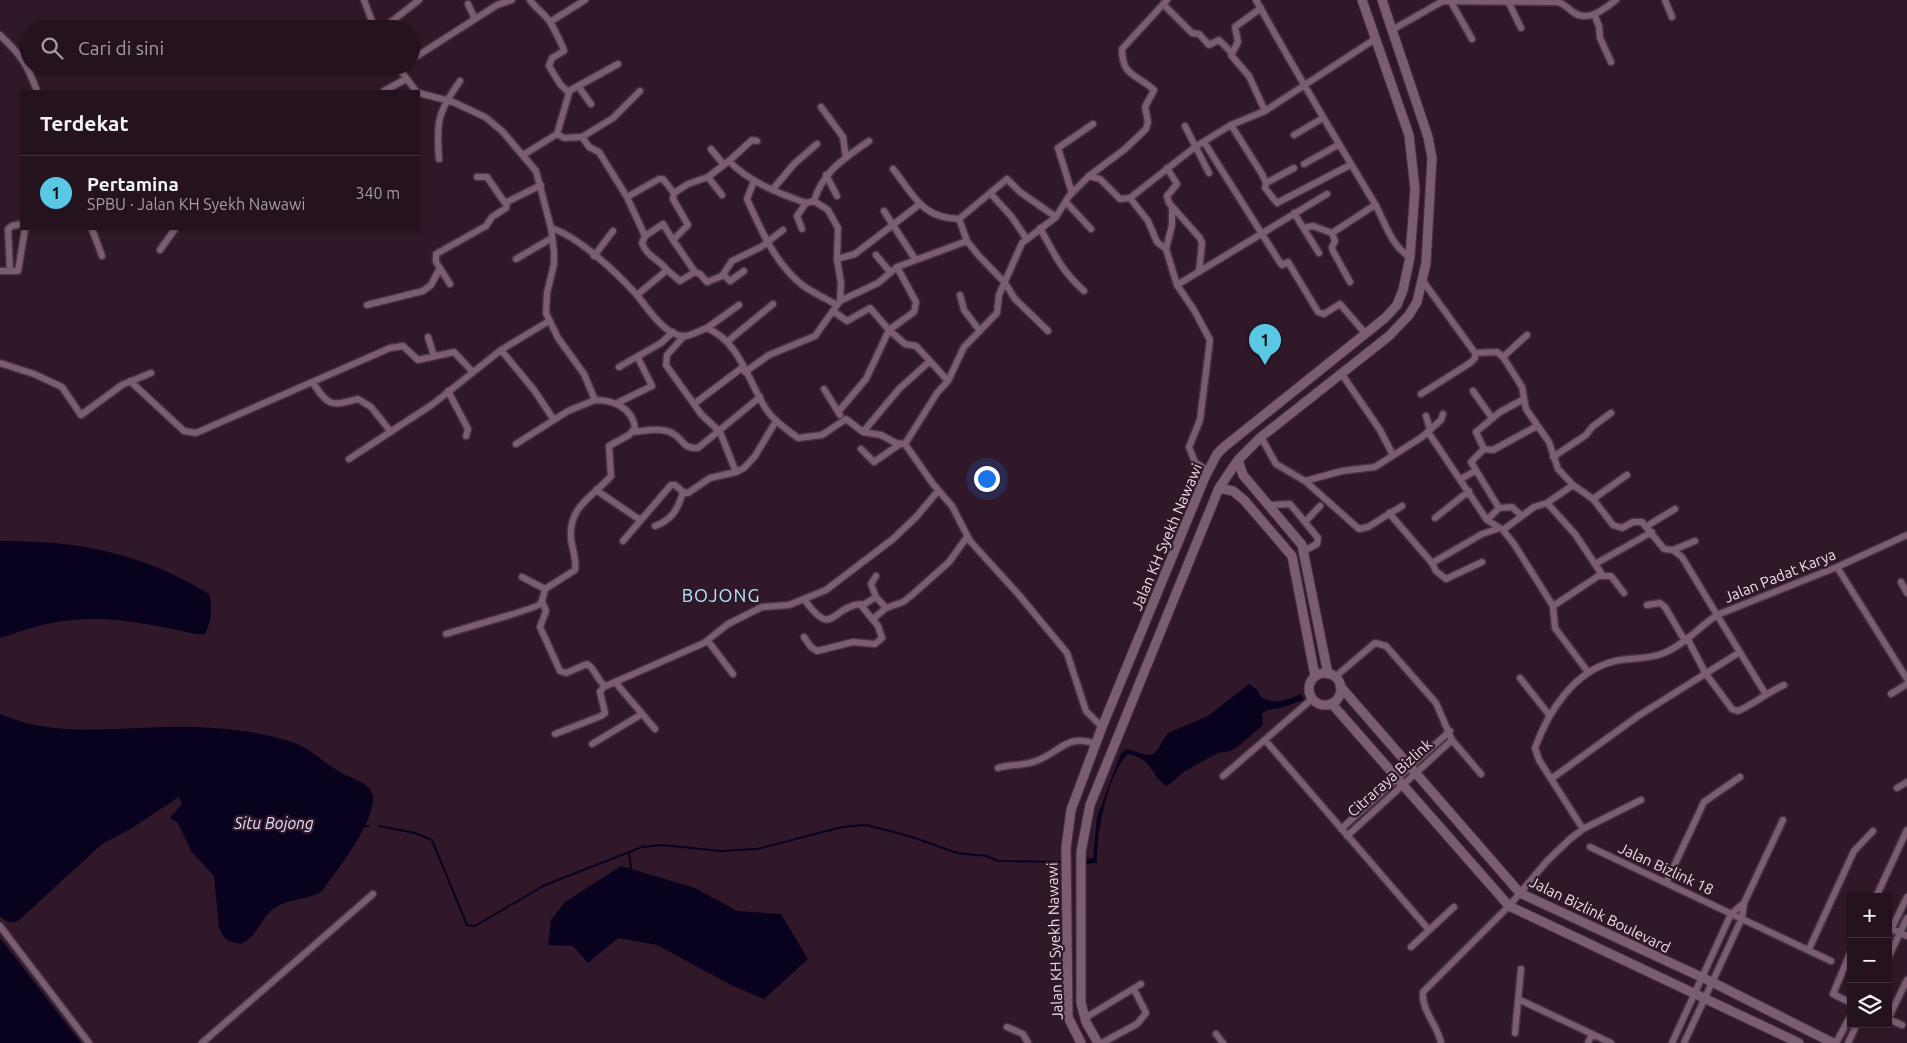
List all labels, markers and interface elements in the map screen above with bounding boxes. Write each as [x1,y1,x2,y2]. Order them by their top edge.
search box [20,20,420,75]
icon: search [38,34,66,62]
text: Cari di sini [78,37,164,59]
text: Terdekat [40,111,128,135]
text: Pertamina [87,173,179,195]
text: 1 [51,184,61,202]
text: 340 m [355,184,400,202]
text: SPBU · Jalan KH Syekh Nawawi [87,195,305,213]
pin: 1 [1249,324,1281,365]
street label: Jalan KH Syekh Nawawi [1128,461,1205,613]
your location [974,466,1000,492]
street label: Jalan Padat Karya [1722,545,1838,606]
district label: BOJONG [682,585,760,605]
street label: Citraraya Bizlink [1344,735,1436,820]
water label: Situ Bojong [233,814,314,832]
street label: Jalan Bizlink 18 [1616,839,1716,898]
street label: Jalan KH Syekh Nawawi [1043,862,1066,1020]
street label: Jalan Bizlink Boulevard [1527,873,1673,956]
map controls [1847,893,1892,1028]
button: + [1847,893,1892,938]
button: − [1847,938,1892,983]
button: layers [1847,983,1892,1028]

